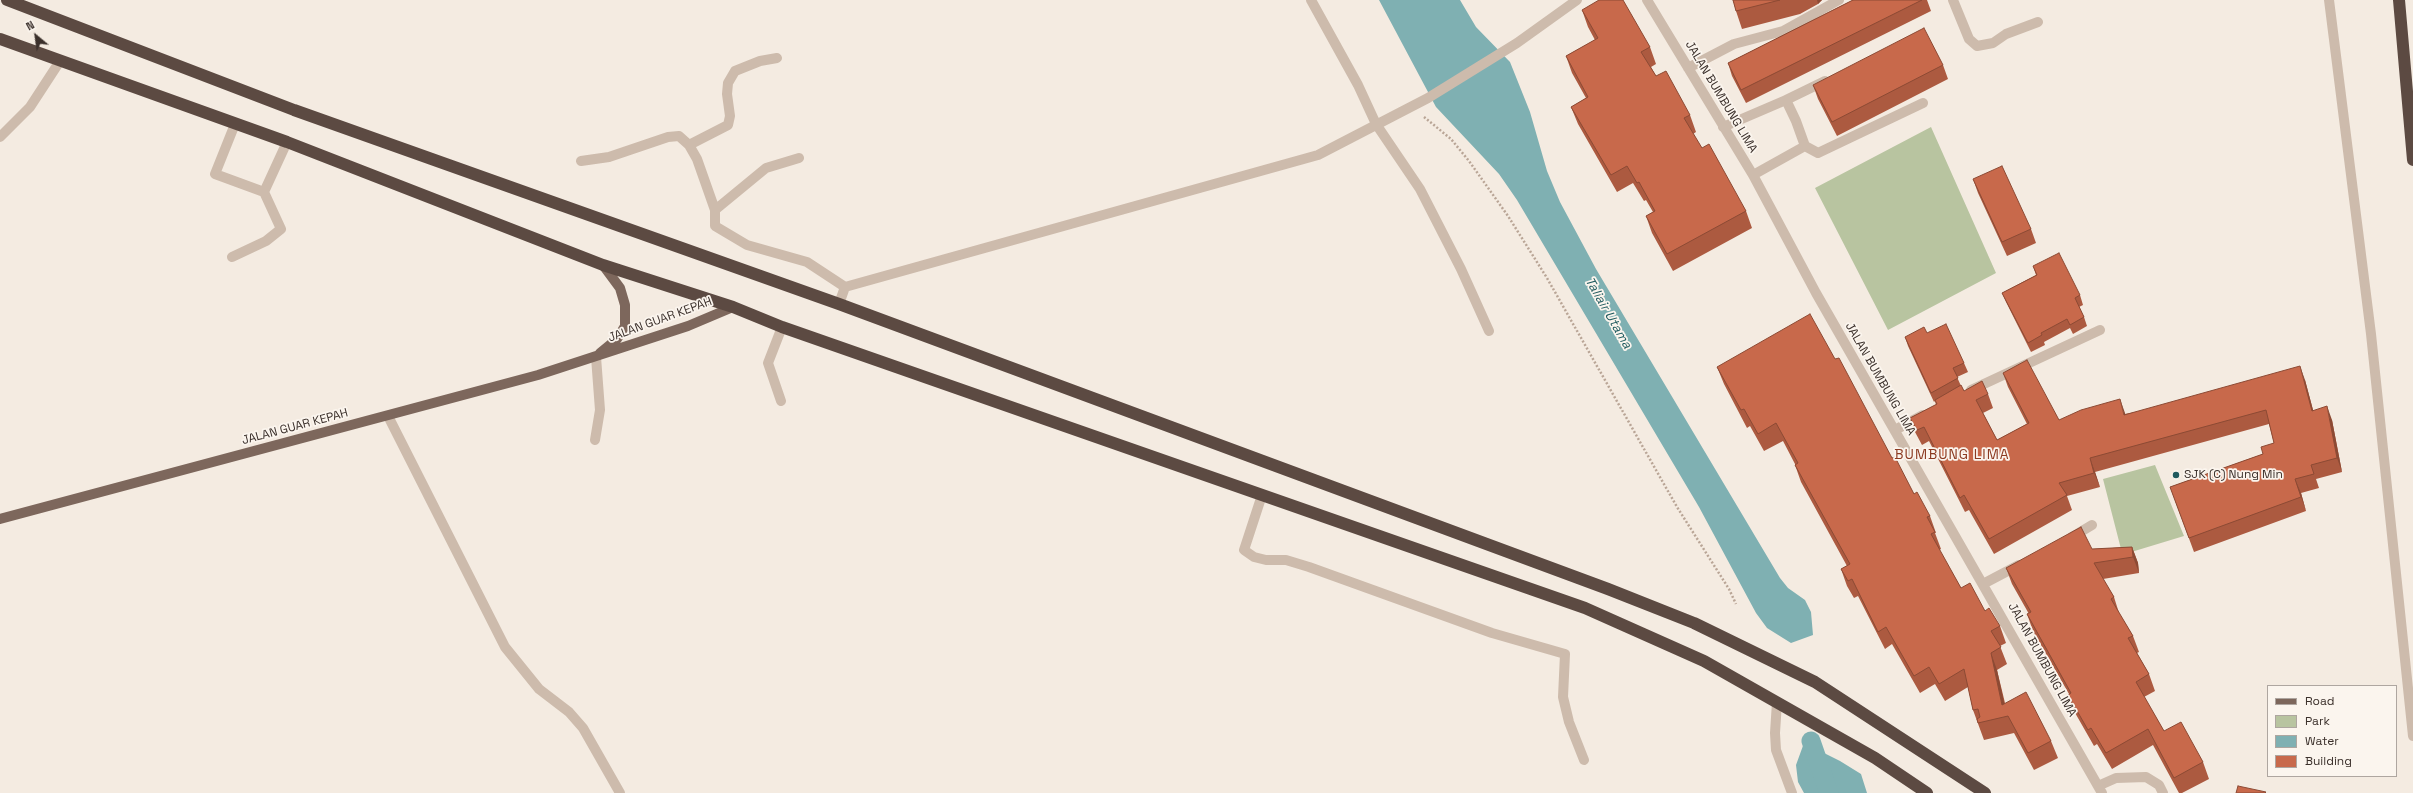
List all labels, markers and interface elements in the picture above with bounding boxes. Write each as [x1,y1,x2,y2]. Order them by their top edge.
north arrow [16,16,56,56]
text: N [24,18,37,33]
street label: JALAN BUMBUNG LIMA [1682,38,1760,156]
water label: Taliair Utama [1581,274,1635,352]
street label: JALAN GUAR KEPAH [606,295,714,345]
street label: JALAN BUMBUNG LIMA [1842,320,1918,438]
street label: JALAN GUAR KEPAH [240,406,350,448]
district label: BUMBUNG LIMA [1894,447,2010,463]
place label: SJK (C) Nung Min [2184,468,2283,482]
marker: SJK (C) Nung Min [2171,470,2181,480]
street label: JALAN BUMBUNG LIMA [2005,600,2079,720]
legend [2267,685,2397,777]
text: Road [2305,693,2334,709]
text: Park [2305,713,2330,729]
text: Water [2305,733,2339,749]
text: Building [2305,753,2352,769]

